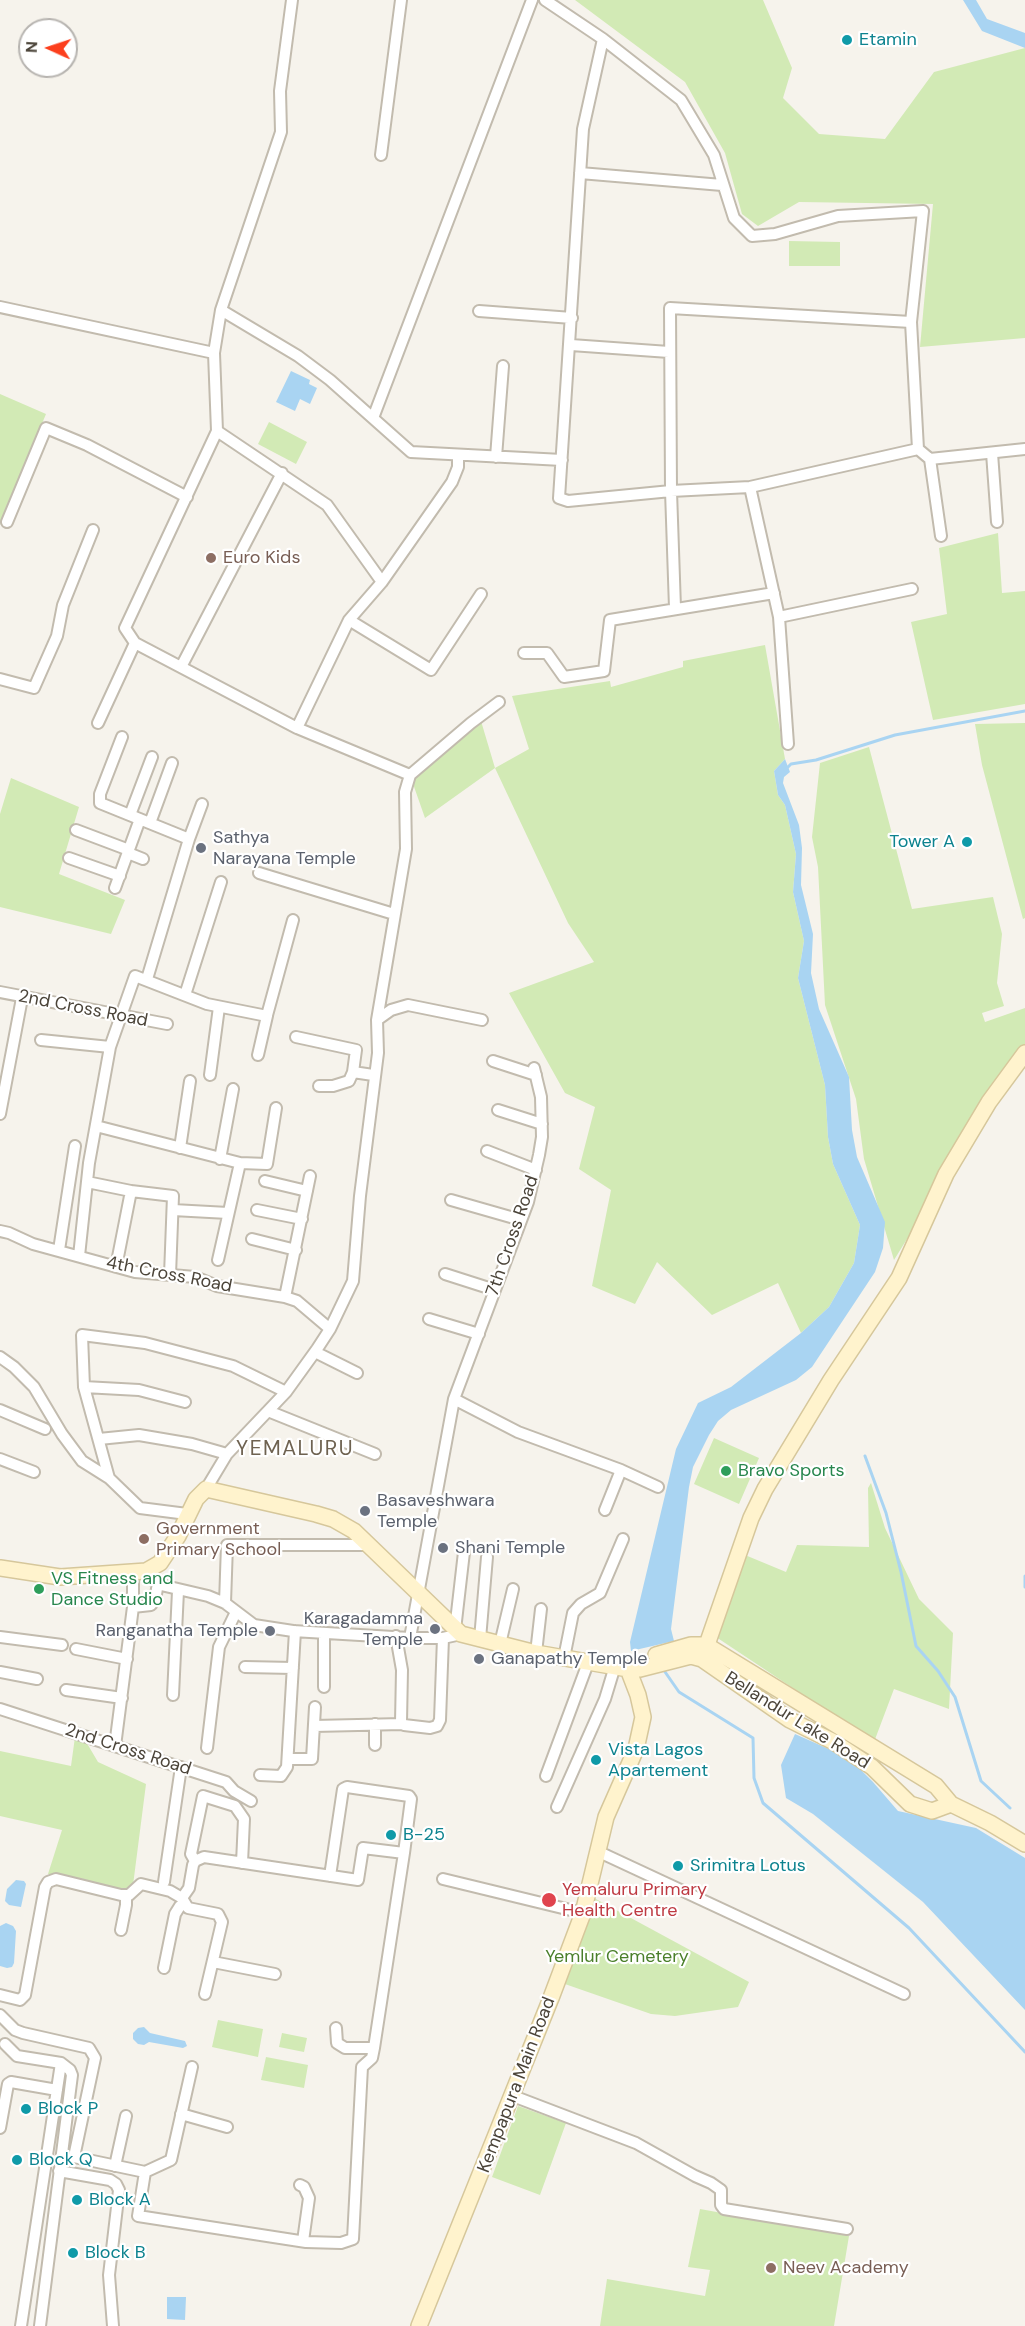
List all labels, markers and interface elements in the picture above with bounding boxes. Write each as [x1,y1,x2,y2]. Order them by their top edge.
north arrow [18,18,78,78]
place label: Etamin [859,29,917,51]
marker: Etamin [840,33,854,47]
text: N [21,41,42,54]
place label: Euro Kids [223,547,300,569]
marker: Euro Kids [204,551,218,565]
place label: Sathya Narayana Temple [213,827,356,870]
place label: Tower A [889,831,955,853]
marker: Tower A [960,835,974,849]
marker: Sathya Narayana Temple [194,841,208,855]
street label: 2nd Cross Road [16,986,150,1032]
street label: 7th Cross Road [482,1173,544,1299]
street label: 4th Cross Road [104,1252,234,1298]
district label: YEMALURU [236,1436,354,1462]
place label: Bravo Sports [738,1460,845,1482]
marker: Bravo Sports [719,1464,733,1478]
place label: Basaveshwara Temple [377,1490,494,1532]
marker: Basaveshwara Temple [358,1504,372,1518]
place label: Government Primary School [156,1518,281,1561]
marker: Government Primary School [137,1532,151,1546]
place label: Shani Temple [455,1537,565,1559]
marker: Shani Temple [436,1541,450,1555]
place label: VS Fitness and Dance Studio [51,1568,174,1610]
marker: VS Fitness and Dance Studio [32,1582,46,1596]
place label: Karagadamma Temple [304,1608,423,1650]
place label: Ranganatha Temple [95,1620,258,1642]
marker: Karagadamma Temple [428,1622,442,1636]
marker: Ranganatha Temple [263,1624,277,1638]
place label: Ganapathy Temple [491,1648,648,1670]
marker: Ganapathy Temple [472,1652,486,1666]
street label: Bellandur Lake Road [721,1668,873,1774]
street label: 2nd Cross Road [62,1719,194,1781]
place label: Vista Lagos Apartement [608,1739,708,1782]
marker: Vista Lagos Apartement [589,1753,603,1767]
place label: B-25 [403,1824,445,1846]
marker: B-25 [384,1828,398,1842]
place label: Srimitra Lotus [690,1855,806,1877]
marker: Srimitra Lotus [671,1859,685,1873]
place label: Yemaluru Primary Health Centre [562,1879,707,1922]
marker: Yemaluru Primary Health Centre [540,1891,558,1909]
park label: Yemlur Cemetery [545,1946,689,1968]
street label: Kempapura Main Road [474,1994,560,2176]
place label: Block P [38,2098,98,2120]
marker: Block P [19,2102,33,2116]
place label: Block Q [29,2149,93,2171]
marker: Block Q [10,2153,24,2167]
place label: Block A [89,2189,151,2211]
marker: Block A [70,2193,84,2207]
place label: Block B [85,2242,146,2264]
marker: Block B [66,2246,80,2260]
place label: Neev Academy [783,2257,909,2279]
marker: Neev Academy [764,2261,778,2275]

